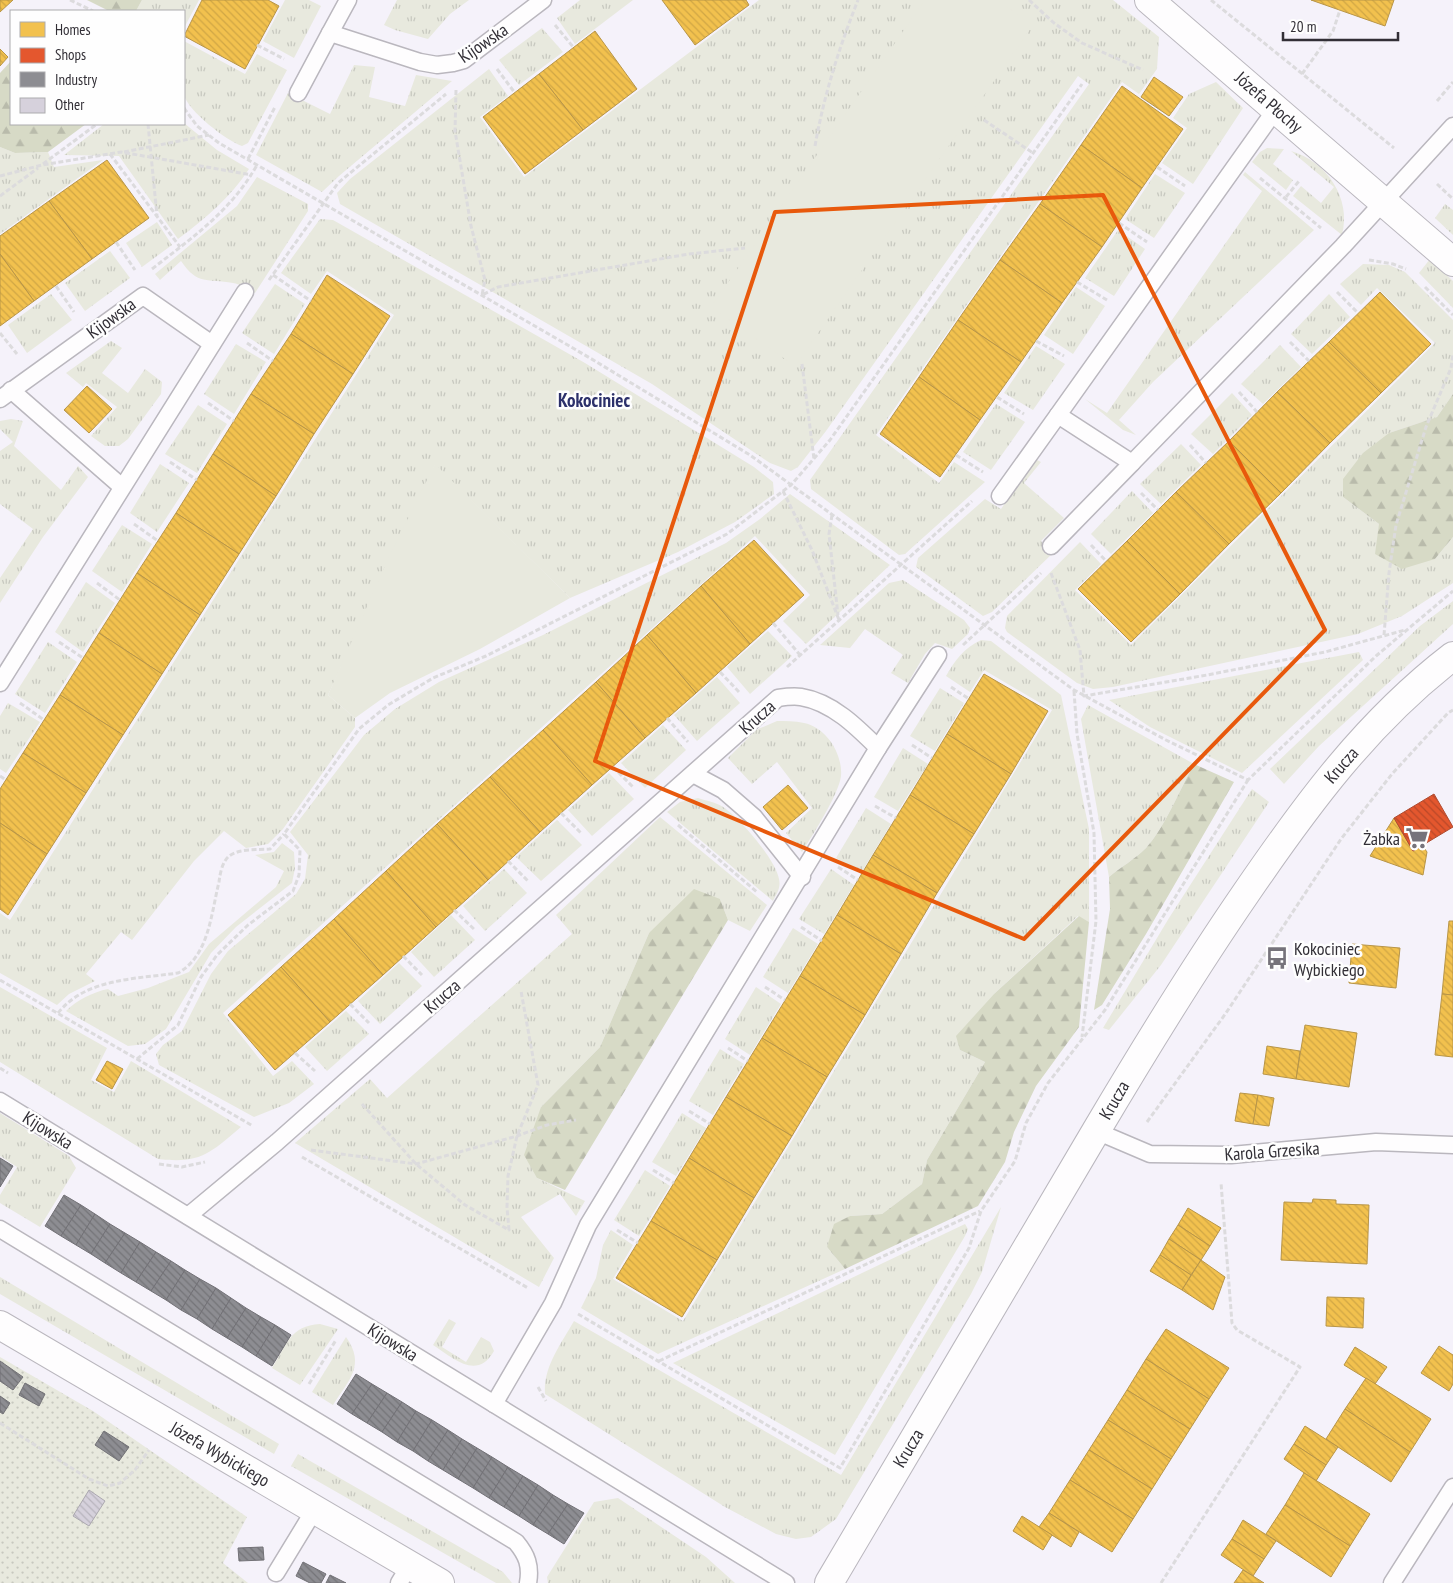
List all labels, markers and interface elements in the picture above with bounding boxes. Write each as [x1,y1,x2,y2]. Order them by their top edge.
legend [10,10,185,125]
scale bar [1283,10,1398,42]
text: 20 m [1290,17,1316,36]
street label: Kijowska [454,18,512,68]
text: Homes [55,20,91,39]
text: Shops [55,45,86,64]
street label: Józefa Płochy [1230,66,1308,138]
text: Industry [55,70,97,89]
text: Other [55,95,85,114]
street label: Kijowska [82,292,140,344]
district label: Kokociniec [558,388,630,412]
street label: Krucza [734,695,780,739]
street label: Krucza [1319,742,1363,788]
supermarket icon: Żabka [1404,825,1430,851]
place label: Żabka [1363,827,1400,850]
place label: Kokociniec Wybickiego [1294,937,1365,981]
bus stop icon: Kokociniec Wybickiego [1264,945,1290,971]
street label: Krucza [419,974,465,1018]
street label: Krucza [1094,1076,1134,1124]
street label: Kijowska [19,1106,77,1154]
street label: Karola Grzesika [1224,1136,1320,1166]
street label: Kijowska [364,1318,422,1366]
street label: Józefa Wybickiego [165,1416,274,1492]
street label: Krucza [888,1424,928,1472]

